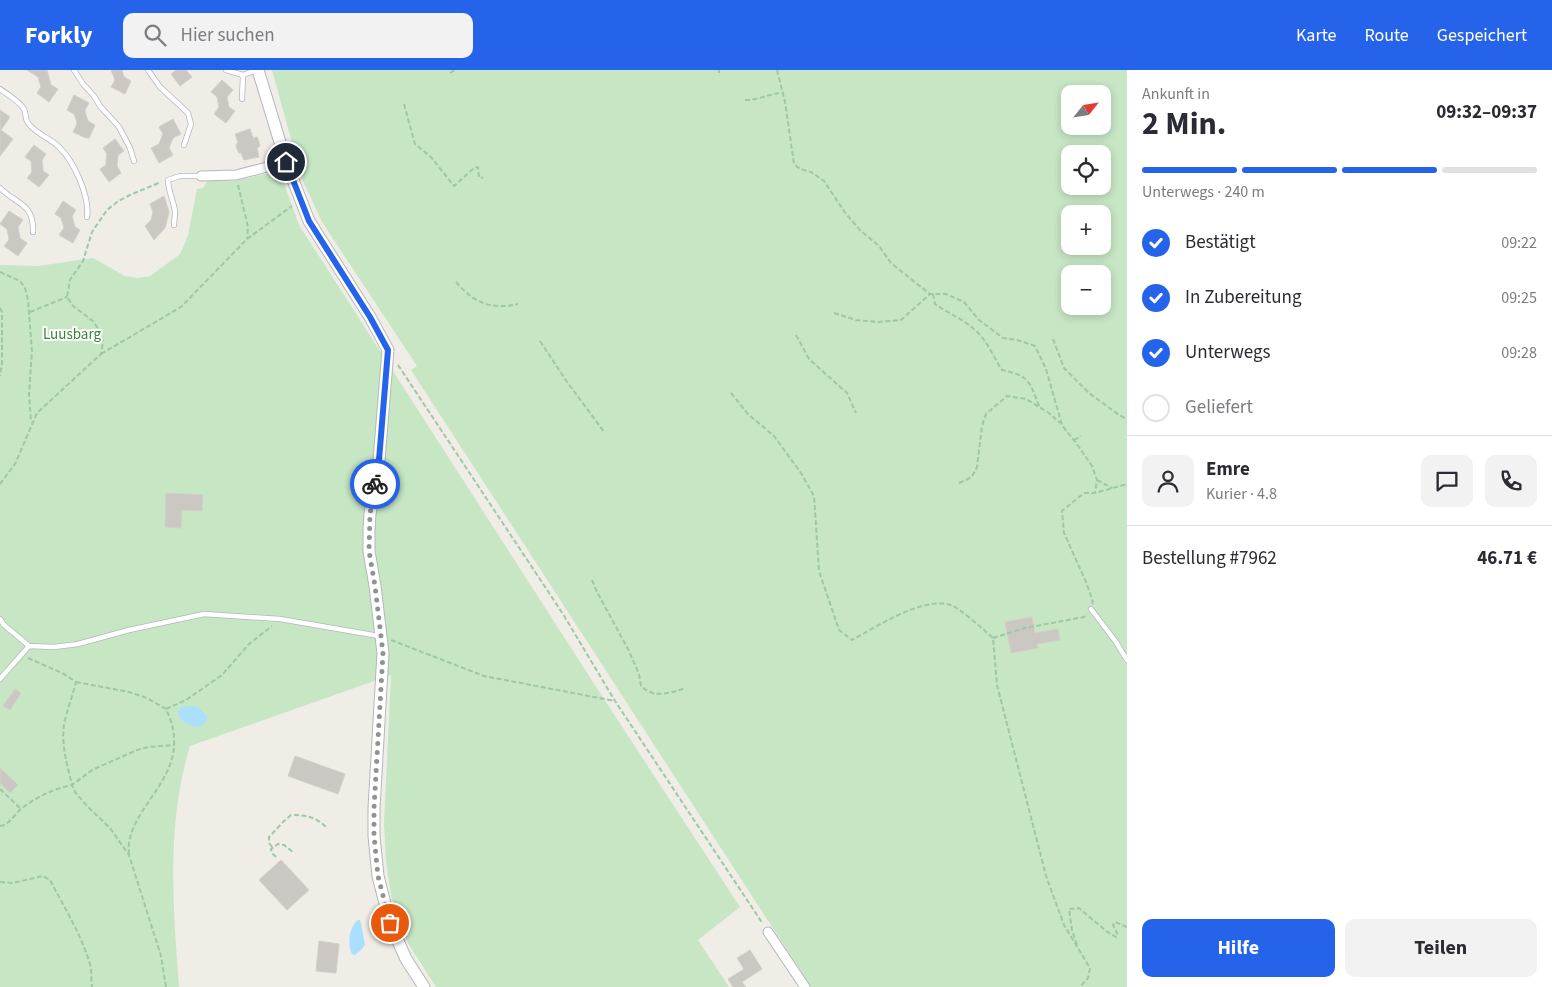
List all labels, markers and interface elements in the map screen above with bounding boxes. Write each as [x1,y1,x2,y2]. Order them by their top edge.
search box [123,13,473,58]
text: Forkly [25,18,93,53]
icon: search [141,21,169,49]
text: Hier suchen [181,22,275,49]
text: Karte [1296,23,1336,48]
text: Route [1364,23,1409,48]
text: Gespeichert [1437,23,1527,48]
text: Ankunft in [1142,83,1210,105]
north arrow [1061,85,1111,135]
map controls [1061,85,1111,315]
text: 09:32–09:37 [1436,99,1537,126]
text: 2 Min. [1142,101,1226,147]
pin [265,141,307,183]
button: locate [1061,145,1111,195]
icon: home [272,148,300,176]
text: Unterwegs · 240 m [1142,181,1265,203]
button: + [1061,205,1111,255]
icon: check [1142,229,1170,257]
text: Bestätigt [1185,229,1256,256]
text: 09:22 [1501,232,1537,254]
button: − [1061,265,1111,315]
icon: check [1142,284,1170,312]
text: In Zubereitung [1185,284,1302,311]
text: 09:25 [1501,287,1537,309]
park label: Luusbarg [43,324,101,345]
icon: check [1142,339,1170,367]
text: Unterwegs [1185,339,1271,366]
text: 09:28 [1501,342,1537,364]
text: Geliefert [1185,394,1253,421]
button: person [1142,455,1194,507]
button: chat [1421,455,1473,507]
button: phone [1485,455,1537,507]
text: Emre [1206,456,1250,483]
courier [350,459,400,509]
icon: bike [361,470,389,498]
text: Kurier · 4.8 [1206,483,1277,505]
text: Bestellung #7962 [1142,545,1277,572]
text: 46.71 € [1477,545,1537,572]
pin [369,902,411,944]
icon: bag [376,909,404,937]
button: Hilfe [1142,919,1335,977]
button: Teilen [1345,919,1537,977]

